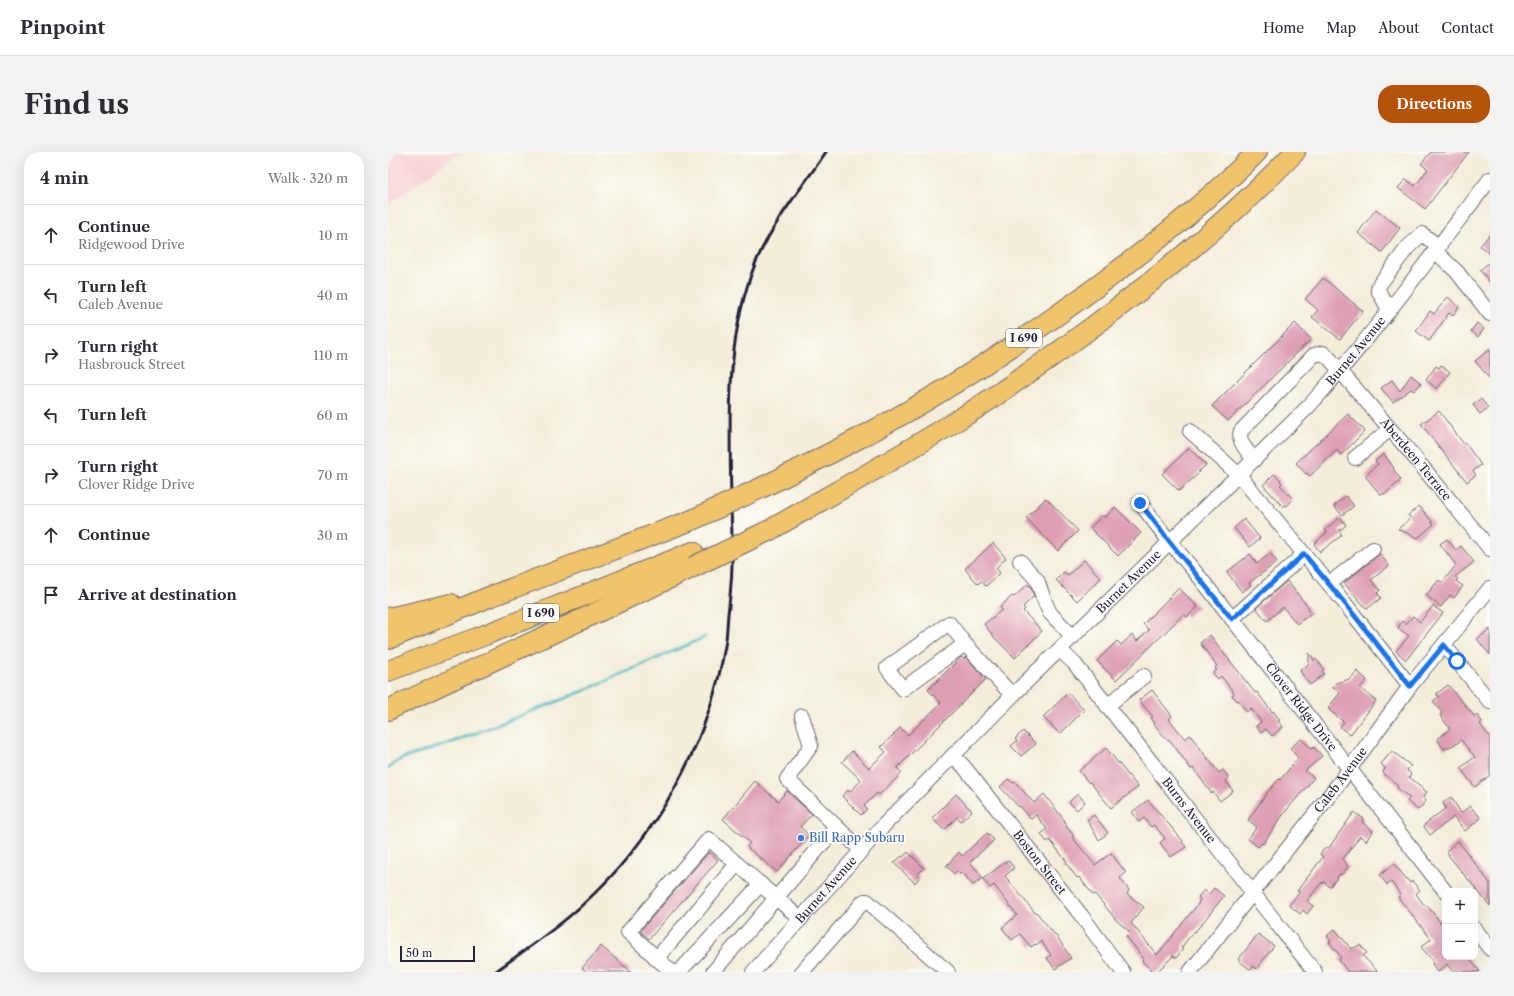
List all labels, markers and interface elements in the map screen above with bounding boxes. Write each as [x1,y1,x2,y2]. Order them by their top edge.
text: Pinpoint [20,16,105,39]
text: Home [1263,19,1304,37]
text: Map [1326,19,1356,37]
text: About [1378,19,1419,37]
text: Contact [1441,19,1494,37]
button: Directions [1378,85,1490,123]
text: Find us [24,87,129,121]
text: 4 min [40,168,89,188]
text: Walk · 320 m [268,170,348,186]
text: Continue [78,217,150,236]
icon: ahead [40,224,62,246]
text: 10 m [319,227,348,243]
text: Ridgewood Drive [78,236,185,252]
text: Turn left [78,277,147,296]
icon: left [40,284,62,306]
text: 40 m [317,287,348,303]
text: Caleb Avenue [78,296,163,312]
street label: Burnet Avenue [1323,313,1389,388]
road number: I 690 [1006,329,1042,347]
text: Turn right [78,337,158,356]
icon: right [40,344,62,366]
text: 110 m [313,347,348,363]
text: Hasbrouck Street [78,356,185,372]
icon: left [40,404,62,426]
text: Turn left [78,405,147,424]
text: 60 m [317,407,348,423]
street label: Aberdeen Terrace [1376,414,1455,504]
text: Turn right [78,457,158,476]
icon: right [40,464,62,486]
text: 70 m [318,467,348,483]
text: Clover Ridge Drive [78,476,195,492]
route end [1131,494,1149,512]
icon: ahead [40,524,62,546]
text: Continue [78,525,150,544]
text: 30 m [317,527,348,543]
street label: Burnet Avenue [1093,546,1164,616]
icon: arrive [40,584,62,606]
text: Arrive at destination [78,585,237,604]
road number: I 690 [523,604,559,622]
route start [1448,652,1466,670]
street label: Clover Ridge Drive [1262,660,1341,754]
street label: Caleb Avenue [1311,744,1370,816]
street label: Burns Avenue [1159,774,1220,846]
street label: Boston Street [1010,827,1070,898]
place label: Bill Rapp Subaru [809,830,906,845]
marker: Bill Rapp Subaru [796,833,806,843]
street label: Burnet Avenue [792,853,860,926]
map controls [1442,888,1478,960]
button: + [1442,888,1478,924]
button: − [1442,924,1478,960]
scale bar [400,944,475,963]
text: 50 m [406,946,432,960]

